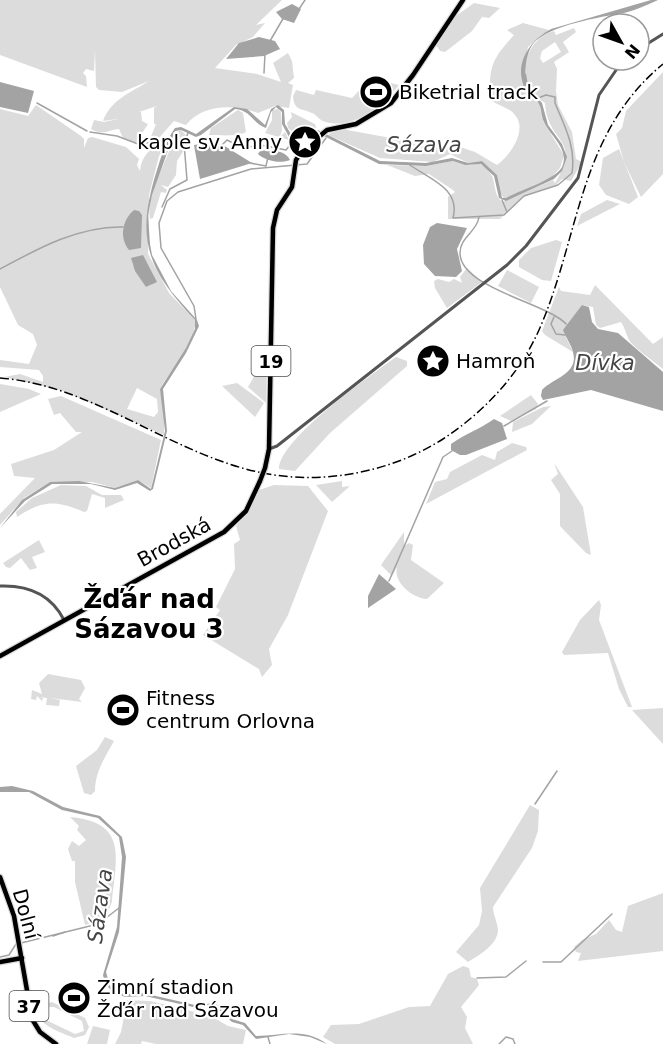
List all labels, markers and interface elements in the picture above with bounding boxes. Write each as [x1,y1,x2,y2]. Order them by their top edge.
north arrow [591,12,651,72]
text: N [621,40,644,63]
sports icon: Biketrial track [358,74,394,110]
place label: Biketrial track [399,80,539,104]
place icon: kaple sv. Anny [287,124,323,160]
place label: kaple sv. Anny [137,130,282,154]
water label: Sázava [386,133,462,157]
place icon: Hamroň [415,343,451,379]
road number: 19 [252,346,290,376]
place label: Hamroň [456,349,535,373]
water label: Dívka [575,351,635,375]
street label: Brodská [133,512,215,572]
district label: Žďár nad Sázavou 3 [74,583,224,644]
place label: Fitness centrum Orlovna [146,686,315,733]
sports icon: Fitness centrum Orlovna [105,692,141,728]
water label: Sázava [83,867,117,945]
street label: Dolní [8,886,45,943]
place label: Zimní stadion Žďár nad Sázavou [97,975,279,1022]
sports icon: Zimní stadion Žďár nad Sázavou [56,980,92,1016]
road number: 37 [9,991,48,1021]

